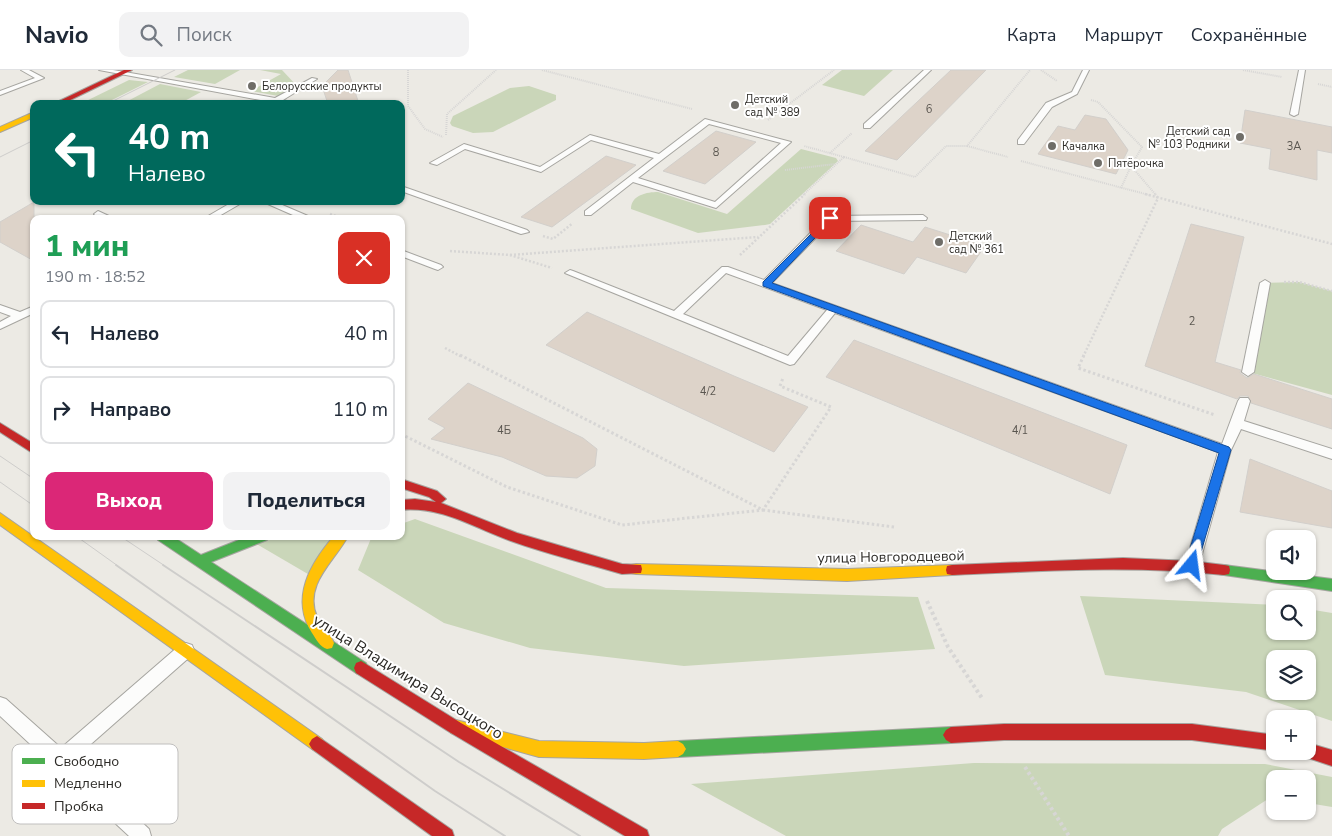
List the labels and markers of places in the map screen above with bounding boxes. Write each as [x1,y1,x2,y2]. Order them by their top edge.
place label: Белорусские продукты [262,79,381,94]
marker: Белорусские продукты [246,80,258,92]
place label: Детский сад № 389 [745,92,800,120]
marker: Детский сад № 389 [729,99,741,111]
place label: Детский сад № 103 Родники [1148,124,1230,152]
marker: Детский сад № 103 Родники [1234,131,1246,143]
place label: Качалка [1062,139,1105,154]
marker: Качалка [1046,140,1058,152]
place label: Пятёрочка [1108,156,1164,171]
marker: Пятёрочка [1092,157,1104,169]
pin [809,197,851,239]
place label: Детский сад № 361 [949,229,1004,257]
marker: Детский сад № 361 [933,236,945,248]

